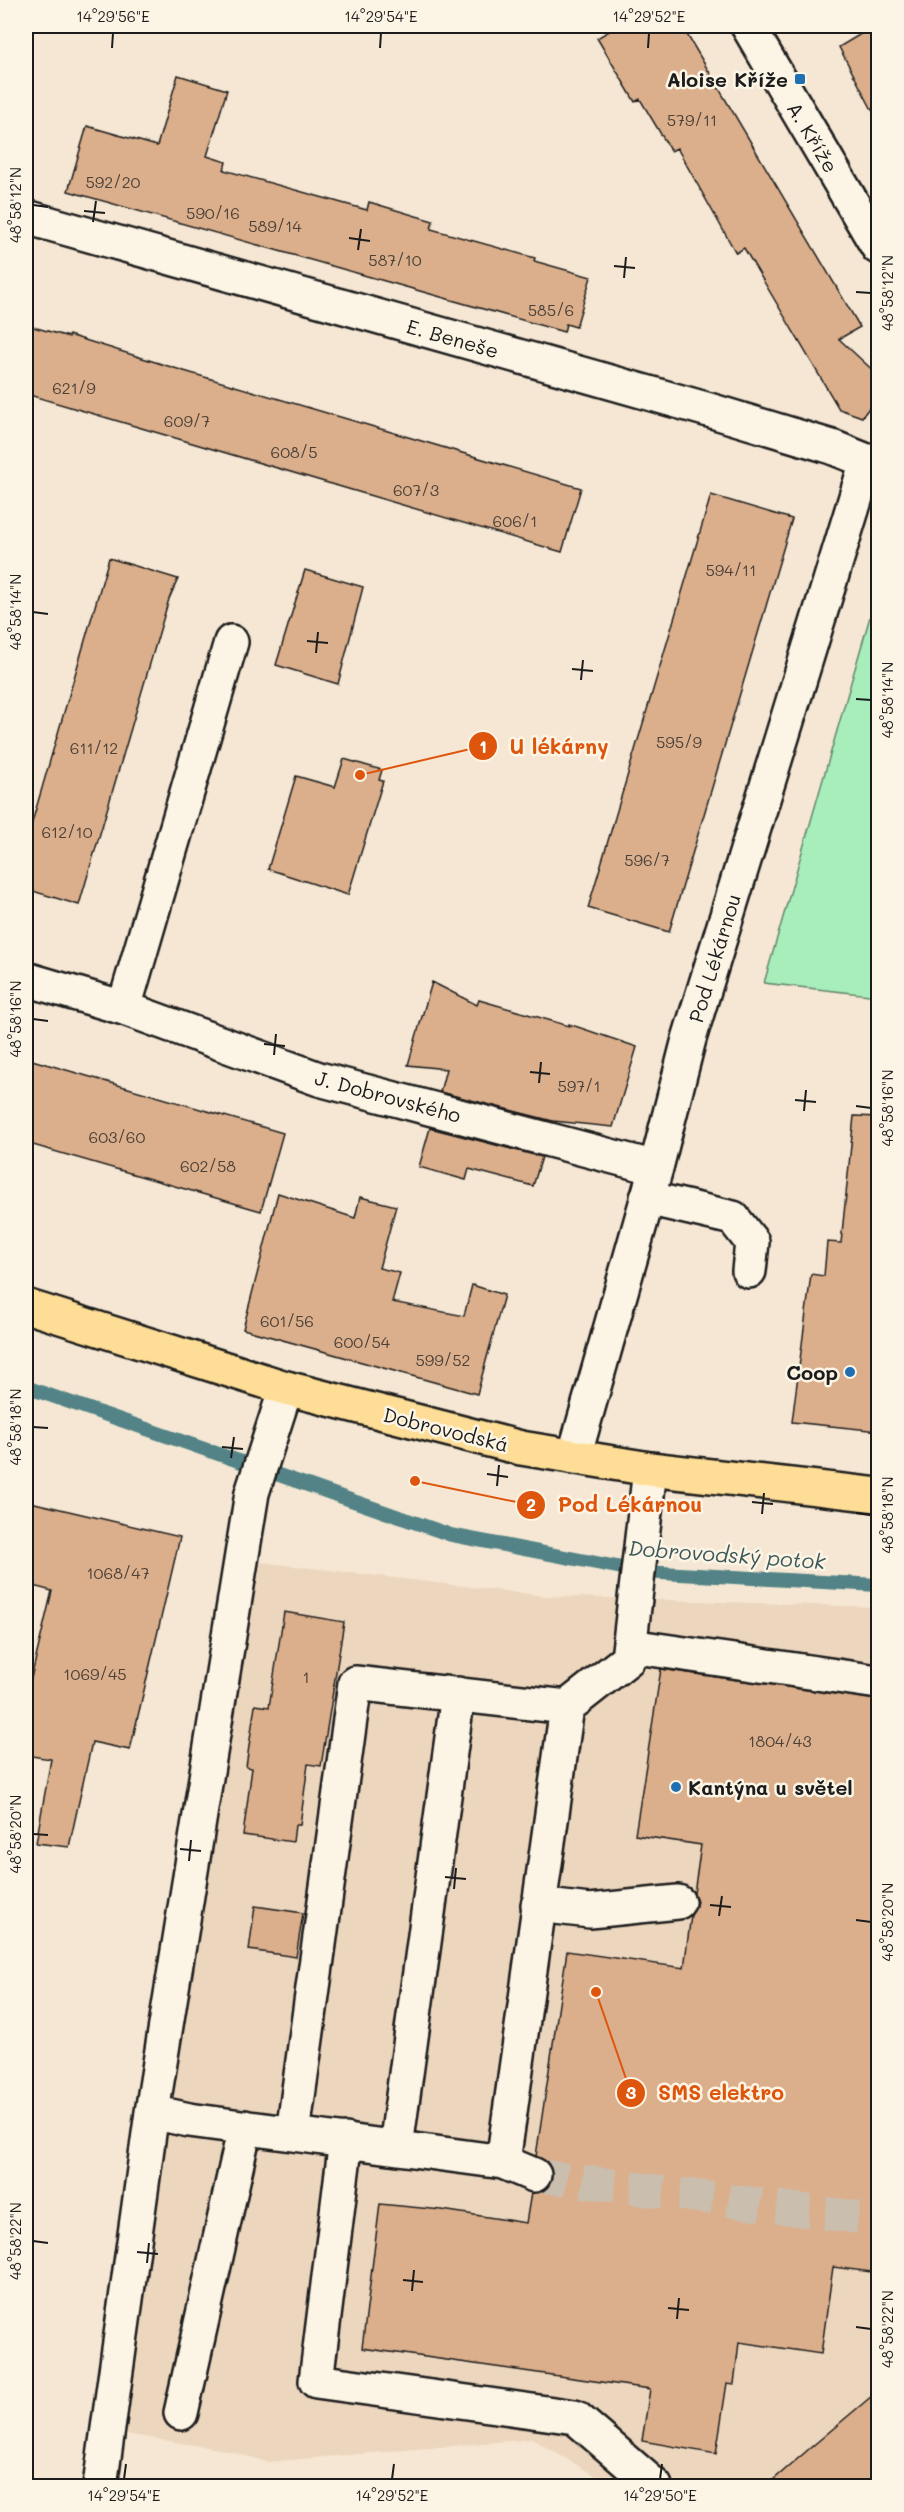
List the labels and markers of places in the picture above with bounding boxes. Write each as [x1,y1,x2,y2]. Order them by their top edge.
place label: Aloise Kříže [667,66,788,92]
marker: Aloise Kříže [793,72,807,86]
callout: U lékárny [468,727,621,766]
place label: Coop [786,1359,838,1385]
marker: Coop [843,1365,857,1379]
callout: Pod Lékárnou [516,1486,715,1525]
place label: Kantýna u světel [688,1774,853,1800]
marker: Kantýna u světel [669,1780,683,1794]
callout: SMS elektro [616,2073,796,2112]

